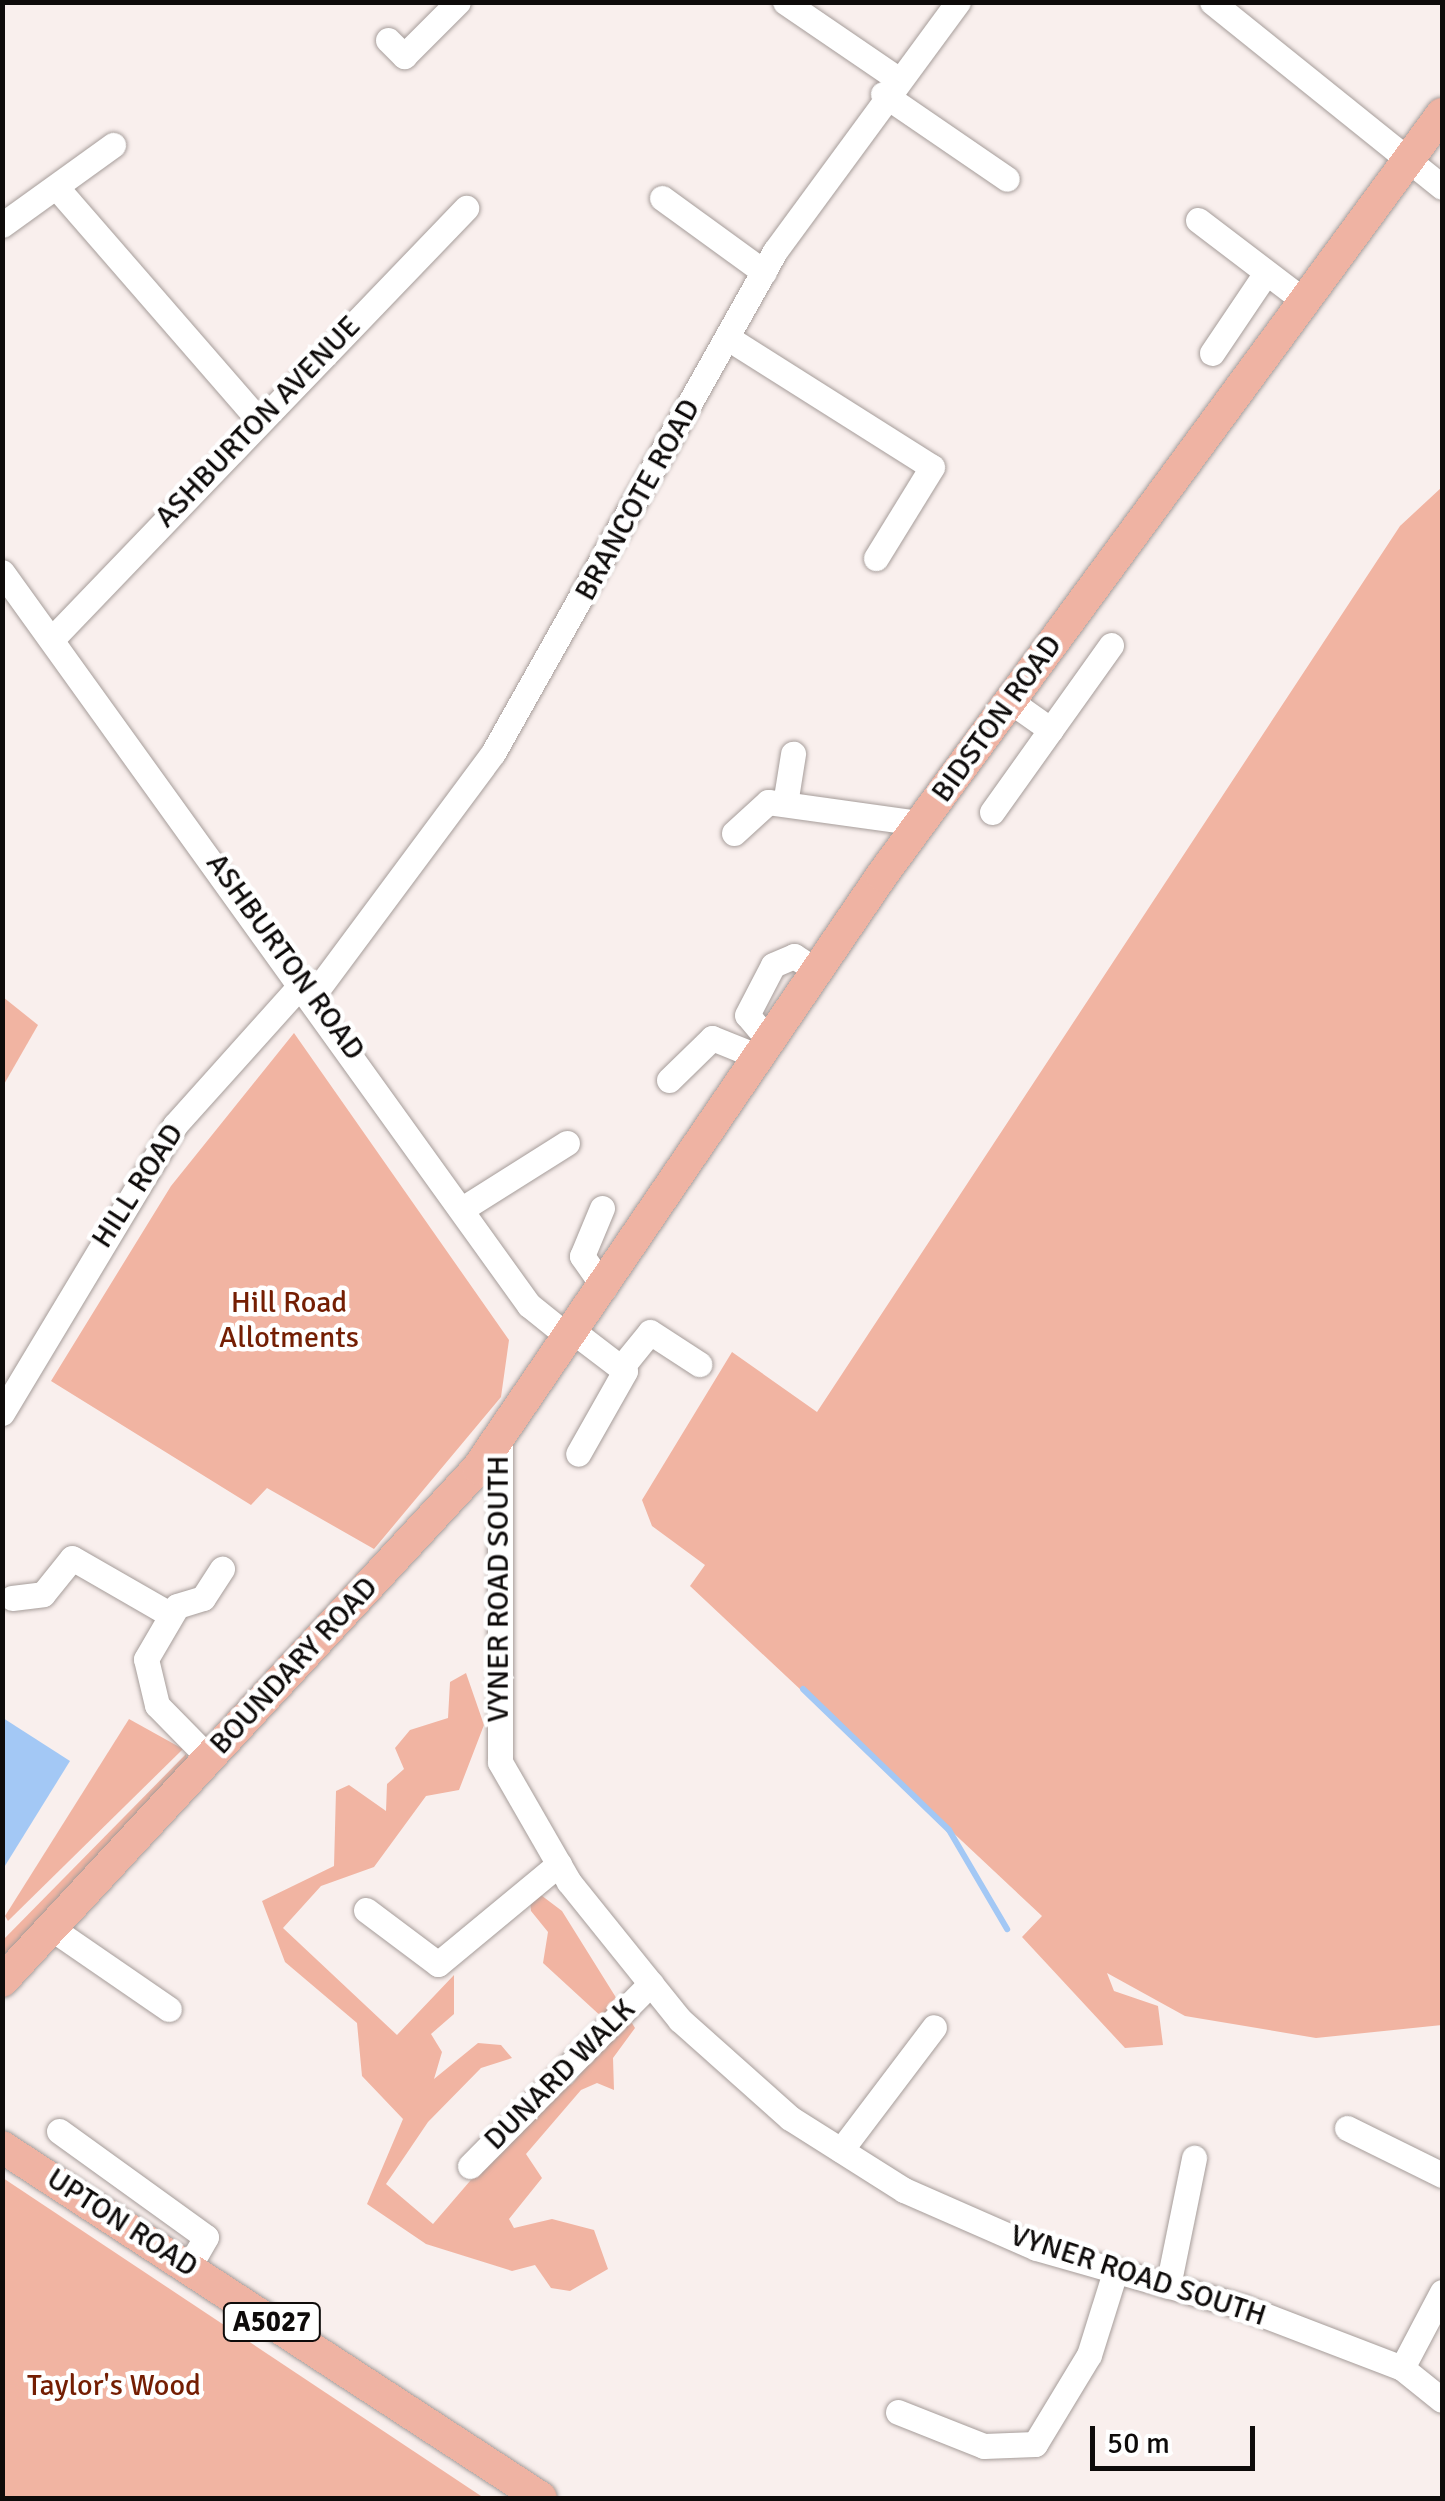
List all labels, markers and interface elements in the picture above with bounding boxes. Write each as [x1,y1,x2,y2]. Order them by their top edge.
street label: ASHBURTON AVENUE [148,309,368,535]
street label: BRANCOTE ROAD [568,393,708,607]
street label: BIDSTON ROAD [924,628,1070,810]
street label: ASHBURTON ROAD [198,847,372,1067]
street label: HILL ROAD [84,1117,192,1255]
park label: Hill Road Allotments [219,1285,359,1356]
street label: VYNER ROAD SOUTH [481,1456,517,1722]
street label: BOUNDARY ROAD [203,1570,385,1762]
street label: DUNARD WALK [477,1992,643,2158]
street label: UPTON ROAD [40,2161,204,2285]
street label: VYNER ROAD SOUTH [1005,2218,1271,2334]
road number: A5027 [222,2299,322,2345]
park label: Taylor's Wood [27,2368,201,2404]
scale bar [1095,2406,1260,2468]
text: 50 m [1107,2425,1170,2462]

